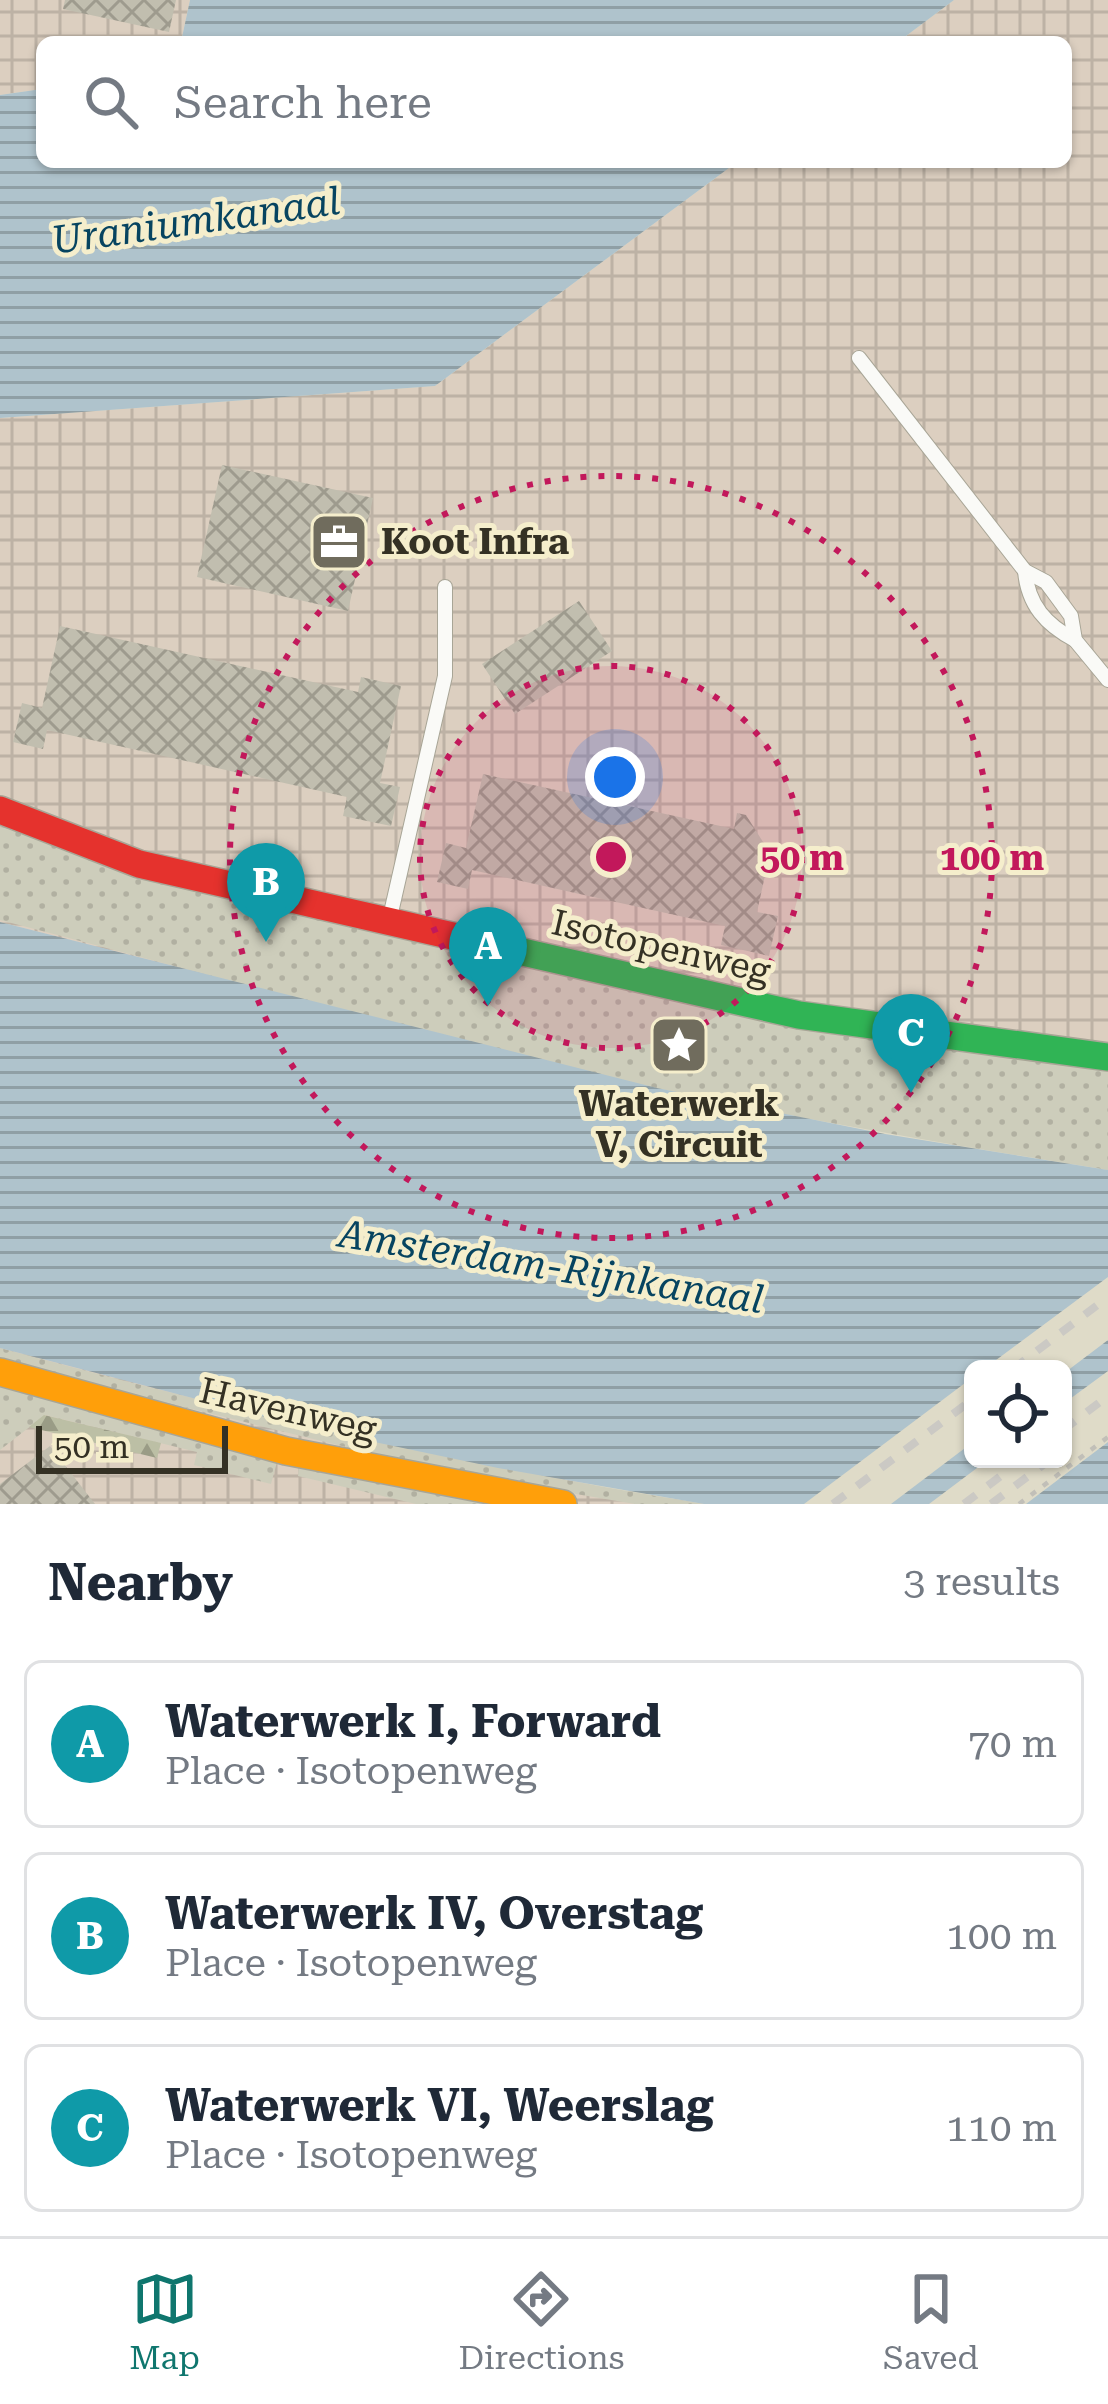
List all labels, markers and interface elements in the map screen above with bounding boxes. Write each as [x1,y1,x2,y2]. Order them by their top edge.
search box [36,36,1072,168]
icon: search [78,69,144,135]
text: Search here [174,76,432,129]
water label: Uraniumkanaal [49,178,343,264]
office icon: Koot Infra [308,511,370,573]
place label: Koot Infra [381,521,569,563]
your location [585,747,645,807]
centre of rings [590,836,632,878]
text: 50 m [760,837,844,879]
text: 100 m [940,837,1044,879]
pin: B [227,843,305,942]
street label: Isotopenweg [548,901,775,993]
pin: A [449,907,527,1006]
pin: C [872,994,950,1093]
place icon: Waterwerk V, Circuit [648,1014,710,1076]
place label: Waterwerk V, Circuit [579,1083,780,1166]
water label: Amsterdam-Rijnkanaal [333,1210,767,1323]
map controls [964,1360,1072,1468]
button: locate [964,1360,1072,1468]
street label: Havenweg [196,1369,381,1451]
scale bar [36,1420,228,1473]
text: 50 m [54,1427,129,1466]
text: Nearby [48,1553,233,1612]
text: 3 results [903,1559,1060,1605]
text: Waterwerk I, Forward [165,1695,661,1748]
text: A [76,1721,104,1767]
text: 70 m [968,1721,1057,1767]
text: Place · Isotopenweg [165,1748,537,1794]
text: Waterwerk IV, Overstag [165,1887,703,1940]
text: B [76,1913,104,1959]
text: 100 m [946,1913,1057,1959]
text: Place · Isotopenweg [165,1940,537,1986]
text: Waterwerk VI, Weerslag [165,2079,714,2132]
text: C [76,2105,104,2151]
text: 110 m [946,2105,1057,2151]
text: Place · Isotopenweg [165,2132,537,2178]
tab: Map [129,2266,200,2377]
tab: Directions [458,2266,624,2377]
tab: Saved [883,2266,979,2377]

